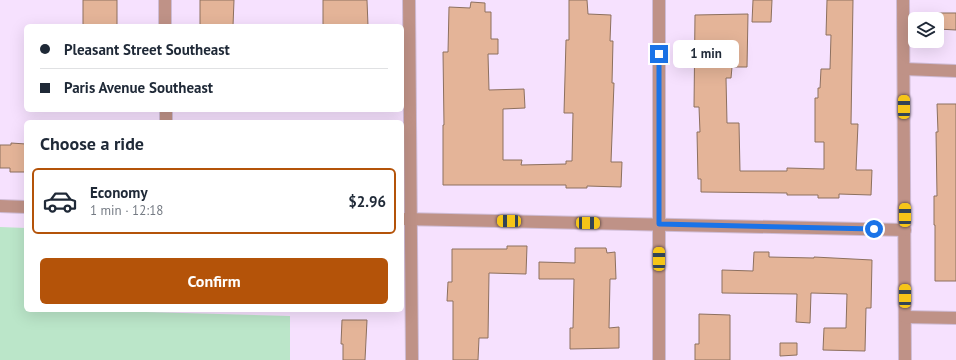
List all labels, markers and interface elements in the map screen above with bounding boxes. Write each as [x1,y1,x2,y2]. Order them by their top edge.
map controls [908,12,944,48]
button: layers [908,12,944,48]
text: Pleasant Street Southeast [64,40,230,59]
callout: 1 min [673,40,739,68]
route end [650,45,668,63]
text: 1 min [690,45,722,62]
text: Paris Avenue Southeast [64,78,213,97]
car [898,95,910,119]
text: Choose a ride [40,132,144,155]
icon: car [42,183,78,219]
text: Economy [90,183,148,202]
text: $2.96 [348,192,386,211]
text: 1 min · 12:18 [90,202,163,219]
car [899,203,911,227]
car [497,215,521,227]
car [576,217,600,229]
route start [865,220,883,238]
car [653,247,665,271]
button: Confirm [40,258,388,304]
car [899,284,911,308]

